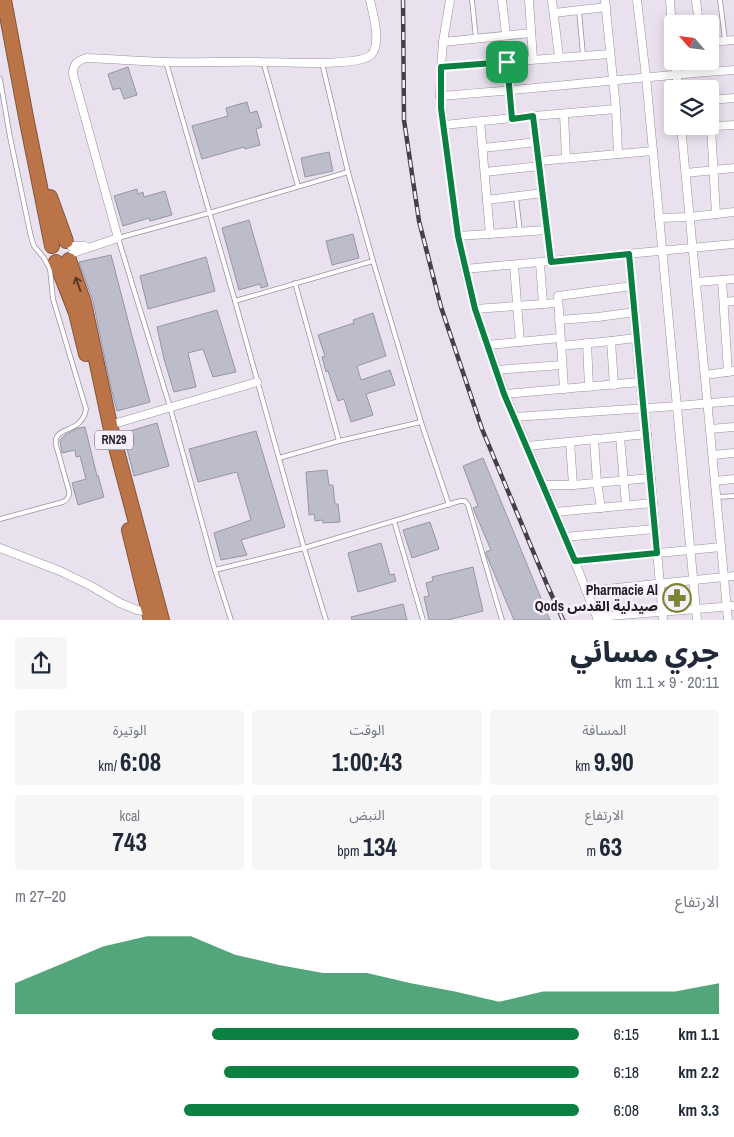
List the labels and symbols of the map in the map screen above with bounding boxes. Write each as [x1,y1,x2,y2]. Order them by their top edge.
north arrow [664,15,719,70]
pin [486,41,528,83]
one-way arrow [72,276,82,292]
road number: RN29 [95,430,133,450]
place label: Pharmacie Al Qods صيدلية القدس [535,581,658,615]
pharmacy icon: Pharmacie Al Qods صيدلية القدس [662,583,692,613]

